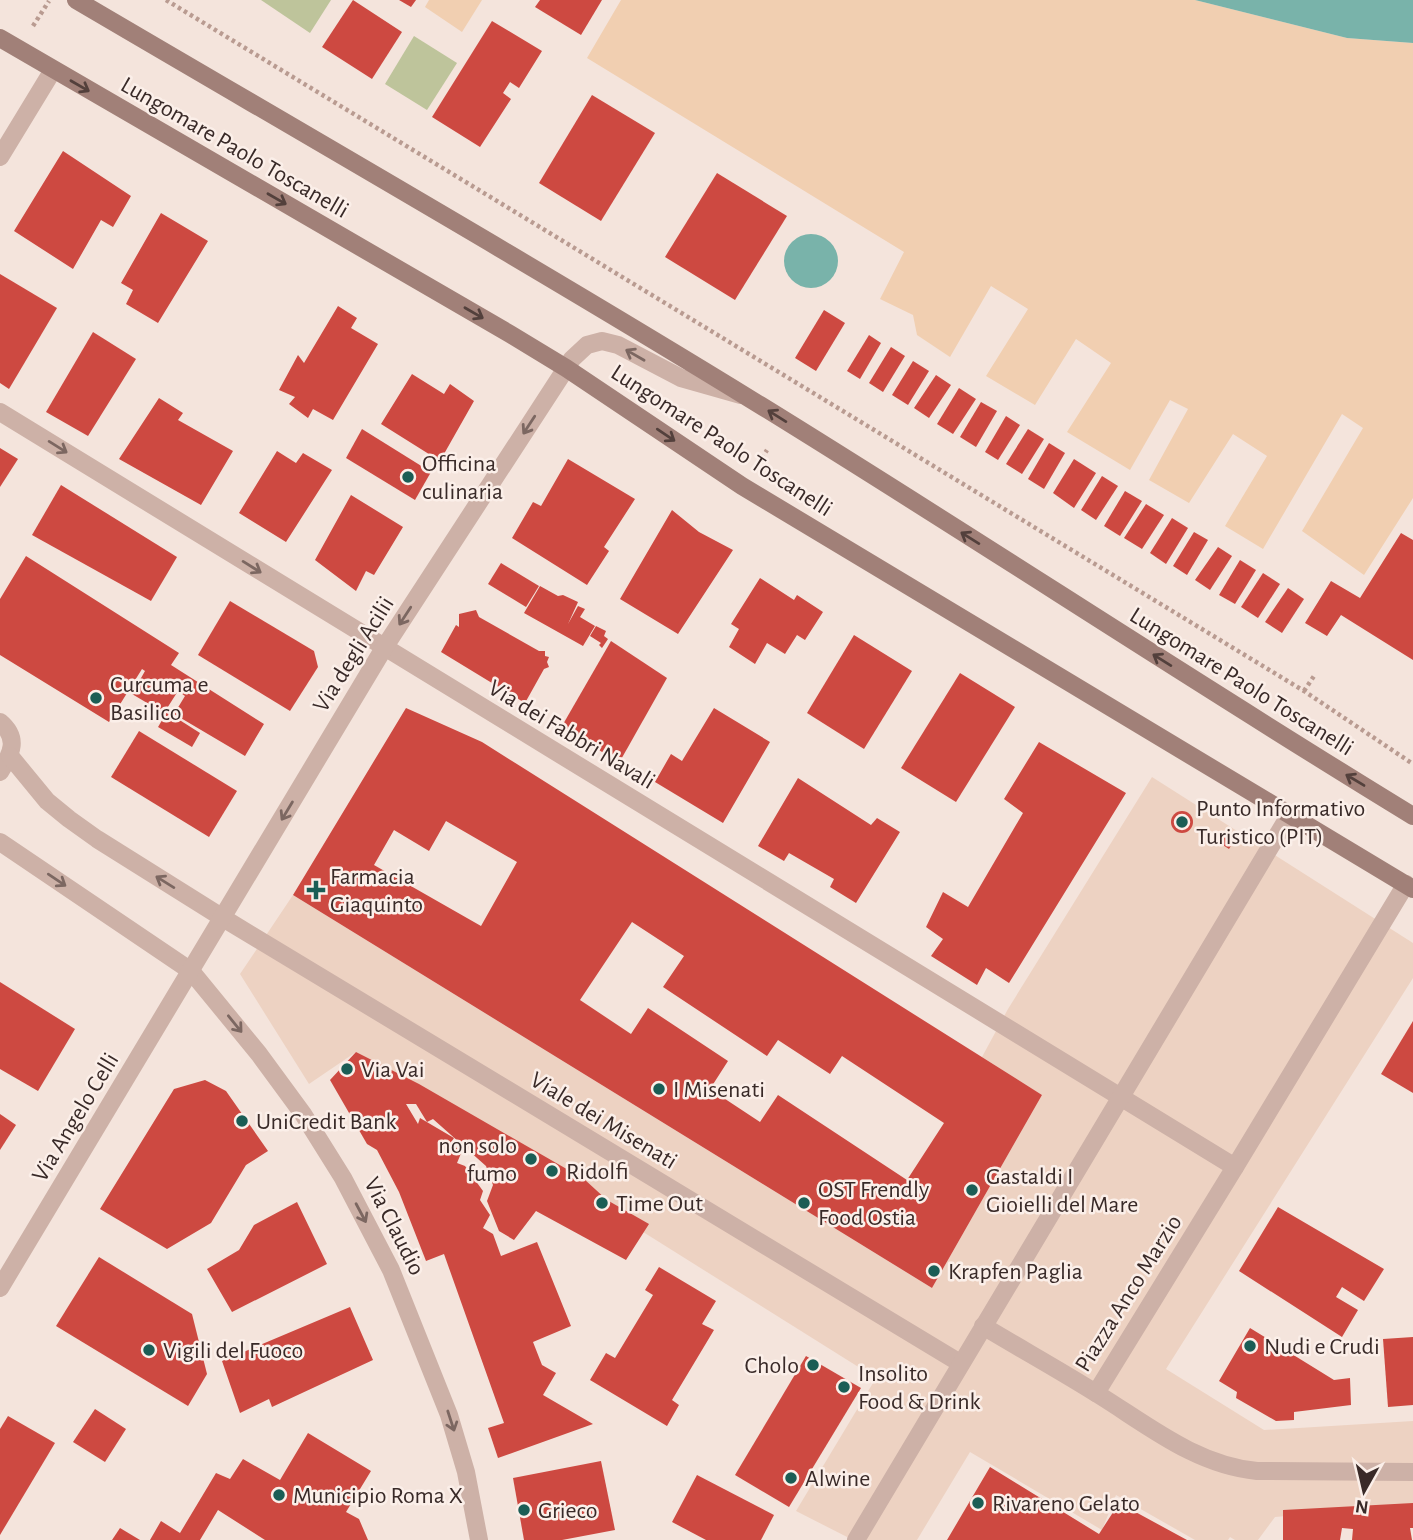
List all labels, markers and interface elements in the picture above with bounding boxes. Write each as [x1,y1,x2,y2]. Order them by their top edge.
street label: Lungomare Paolo Toscanelli [117,73,352,223]
one-way arrow [69,79,89,93]
one-way arrow [266,192,286,206]
one-way arrow [463,306,483,320]
one-way arrow [626,348,646,362]
street label: Lungomare Paolo Toscanelli [606,360,836,521]
one-way arrow [768,409,788,423]
one-way arrow [521,415,536,434]
one-way arrow [656,428,675,442]
one-way arrow [48,441,68,455]
place label: Officina culinaria [422,452,503,504]
marker: Officina culinaria [400,469,416,485]
one-way arrow [960,531,980,545]
one-way arrow [241,560,261,574]
street label: Via degli Acilii [309,593,399,716]
street label: Lungomare Paolo Toscanelli [1125,603,1357,761]
one-way arrow [398,606,412,625]
one-way arrow [1152,652,1172,666]
place label: Curcuma e Basilico [110,673,208,725]
street label: Via dei Fabbri Navali [484,676,659,794]
marker: Curcuma e Basilico [88,690,104,706]
one-way arrow [1345,773,1365,787]
place label: Punto Informativo Turistico (PIT) [1196,797,1365,849]
one-way arrow [280,800,294,820]
marker: Punto Informativo Turistico (PIT) [1174,814,1190,830]
place label: Farmacia Giaquinto [330,865,423,917]
one-way arrow [46,874,66,888]
one-way arrow [156,875,176,889]
marker: Farmacia Giaquinto [308,882,324,898]
one-way arrow [227,1014,242,1033]
street label: Via Angelo Celli [28,1049,124,1186]
place label: Via Vai [361,1058,425,1082]
marker: Via Vai [339,1061,355,1077]
street label: Viale dei Misenati [526,1068,681,1174]
place label: I Misenati [673,1078,765,1102]
marker: I Misenati [651,1081,667,1097]
place label: UniCredit Bank [256,1110,397,1134]
marker: UniCredit Bank [234,1113,250,1129]
place label: non solo fumo [438,1134,517,1186]
marker: non solo fumo [523,1151,539,1167]
place label: Ridolfi [566,1160,629,1184]
marker: Ridolfi [544,1163,560,1179]
place label: Gastaldi I Gioielli del Mare [986,1165,1138,1217]
street label: Via Claudio [359,1174,429,1279]
place label: OST Frendly Food Ostia [818,1178,929,1230]
marker: Gastaldi I Gioielli del Mare [964,1182,980,1198]
place label: Time Out [616,1192,703,1216]
marker: Time Out [594,1195,610,1211]
marker: OST Frendly Food Ostia [796,1195,812,1211]
one-way arrow [355,1202,369,1222]
street label: Piazza Anco Marzio [1071,1211,1187,1376]
place label: Krapfen Paglia [948,1260,1083,1284]
marker: Krapfen Paglia [926,1263,942,1279]
place label: Nudi e Crudi [1264,1335,1380,1359]
marker: Nudi e Crudi [1242,1338,1258,1354]
place label: Vigili del Fuoco [163,1339,303,1363]
marker: Vigili del Fuoco [141,1342,157,1358]
place label: Cholo [745,1354,799,1378]
marker: Cholo [805,1357,821,1373]
place label: Insolito Food & Drink [858,1362,981,1414]
marker: Insolito Food & Drink [836,1379,852,1395]
one-way arrow [446,1410,458,1432]
north arrow [1329,1456,1399,1526]
place label: Alwine [805,1467,870,1491]
marker: Alwine [783,1470,799,1486]
place label: Municipio Roma X [293,1484,463,1508]
marker: Municipio Roma X [271,1487,287,1503]
place label: Rivareno Gelato [992,1492,1140,1516]
marker: Rivareno Gelato [970,1495,986,1511]
text: N [1354,1496,1370,1517]
place label: Grieco [538,1499,598,1523]
marker: Grieco [516,1502,532,1518]

